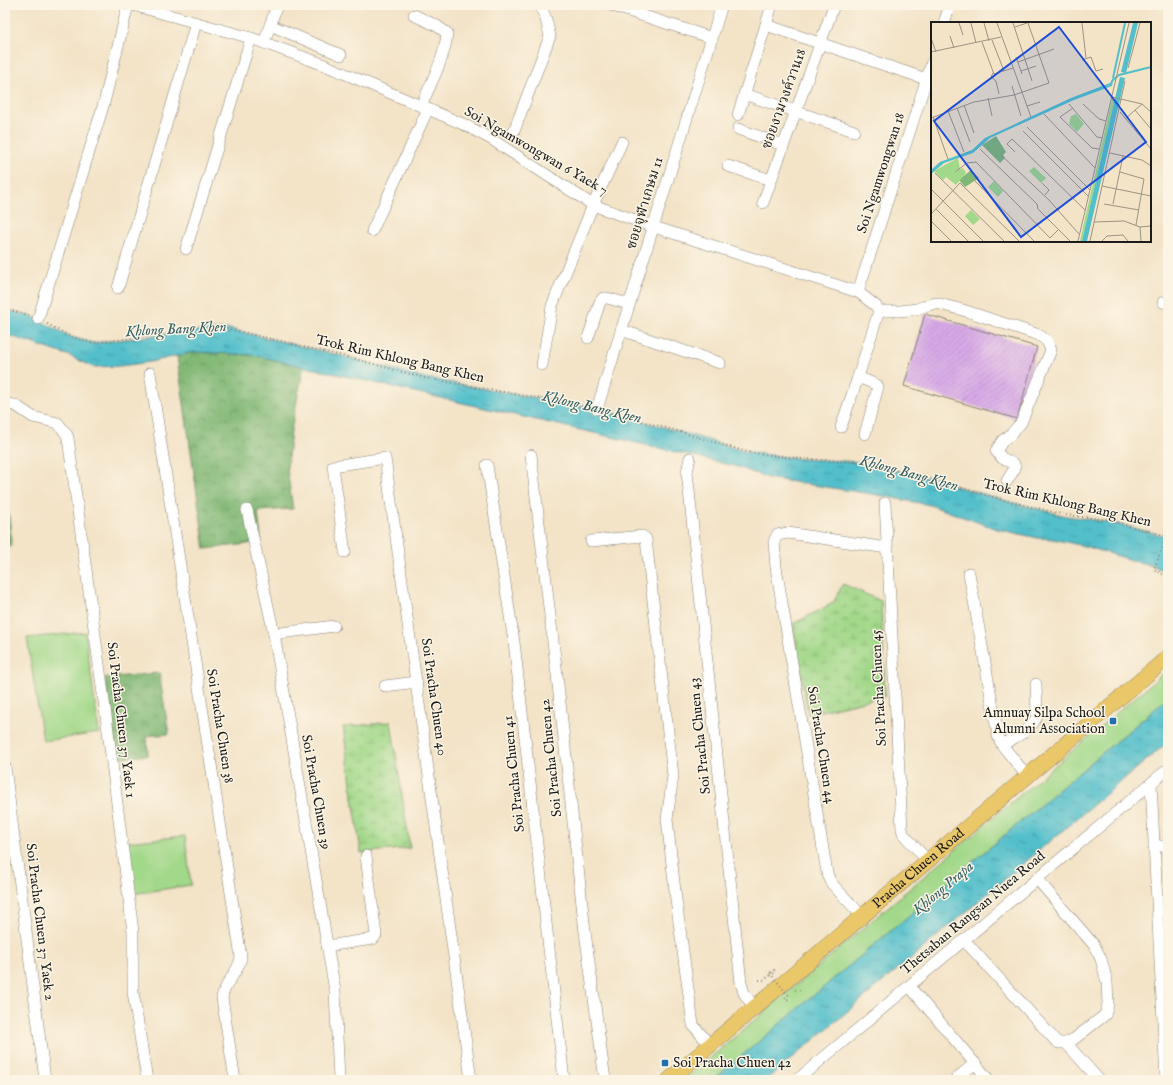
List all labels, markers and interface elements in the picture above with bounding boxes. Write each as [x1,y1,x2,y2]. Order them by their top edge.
inset map [931,22,1151,242]
street label: ซอยงามวงค์วาน18 [757,46,810,152]
street label: Soi Ngamwongwan 6 Yaek 7 [461,103,611,199]
street label: Soi Ngamwongwan 18 [853,110,909,236]
street label: ซอยจุฬาเกษม 11 [622,155,668,251]
water label: Khlong Bang Khen [124,317,227,342]
street label: Trok Rim Khlong Bang Khen [314,331,486,387]
water label: Khlong Bang Khen [539,386,644,429]
water label: Khlong Bang Khen [856,450,960,496]
street label: Trok Rim Khlong Bang Khen [981,475,1153,531]
street label: Soi Pracha Chuen 45 [867,629,891,747]
street label: Soi Pracha Chuen 40 [417,637,451,757]
street label: Soi Pracha Chuen 37 Yaek 1 [102,641,140,799]
street label: Soi Pracha Chuen 38 [202,667,238,785]
street label: Soi Pracha Chuen 43 [685,677,715,795]
street label: Soi Pracha Chuen 44 [803,685,839,805]
street label: Soi Pracha Chuen 42 [536,698,566,818]
place label: Amnuay Silpa School Alumni Association [982,704,1106,738]
street label: Soi Pracha Chuen 41 [499,715,529,833]
marker: Amnuay Silpa School Alumni Association [1108,716,1118,726]
street label: Soi Pracha Chuen 39 [297,733,335,851]
street label: Pracha Chuen Road [869,824,969,913]
street label: Soi Pracha Chuen 37 Yaek 2 [21,842,59,1002]
street label: Thetsaban Rangsan Nuea Road [897,847,1049,979]
water label: Khlong Prapa [908,857,978,920]
place label: Soi Pracha Chuen 42 [673,1054,792,1072]
marker: Soi Pracha Chuen 42 [660,1058,670,1068]

